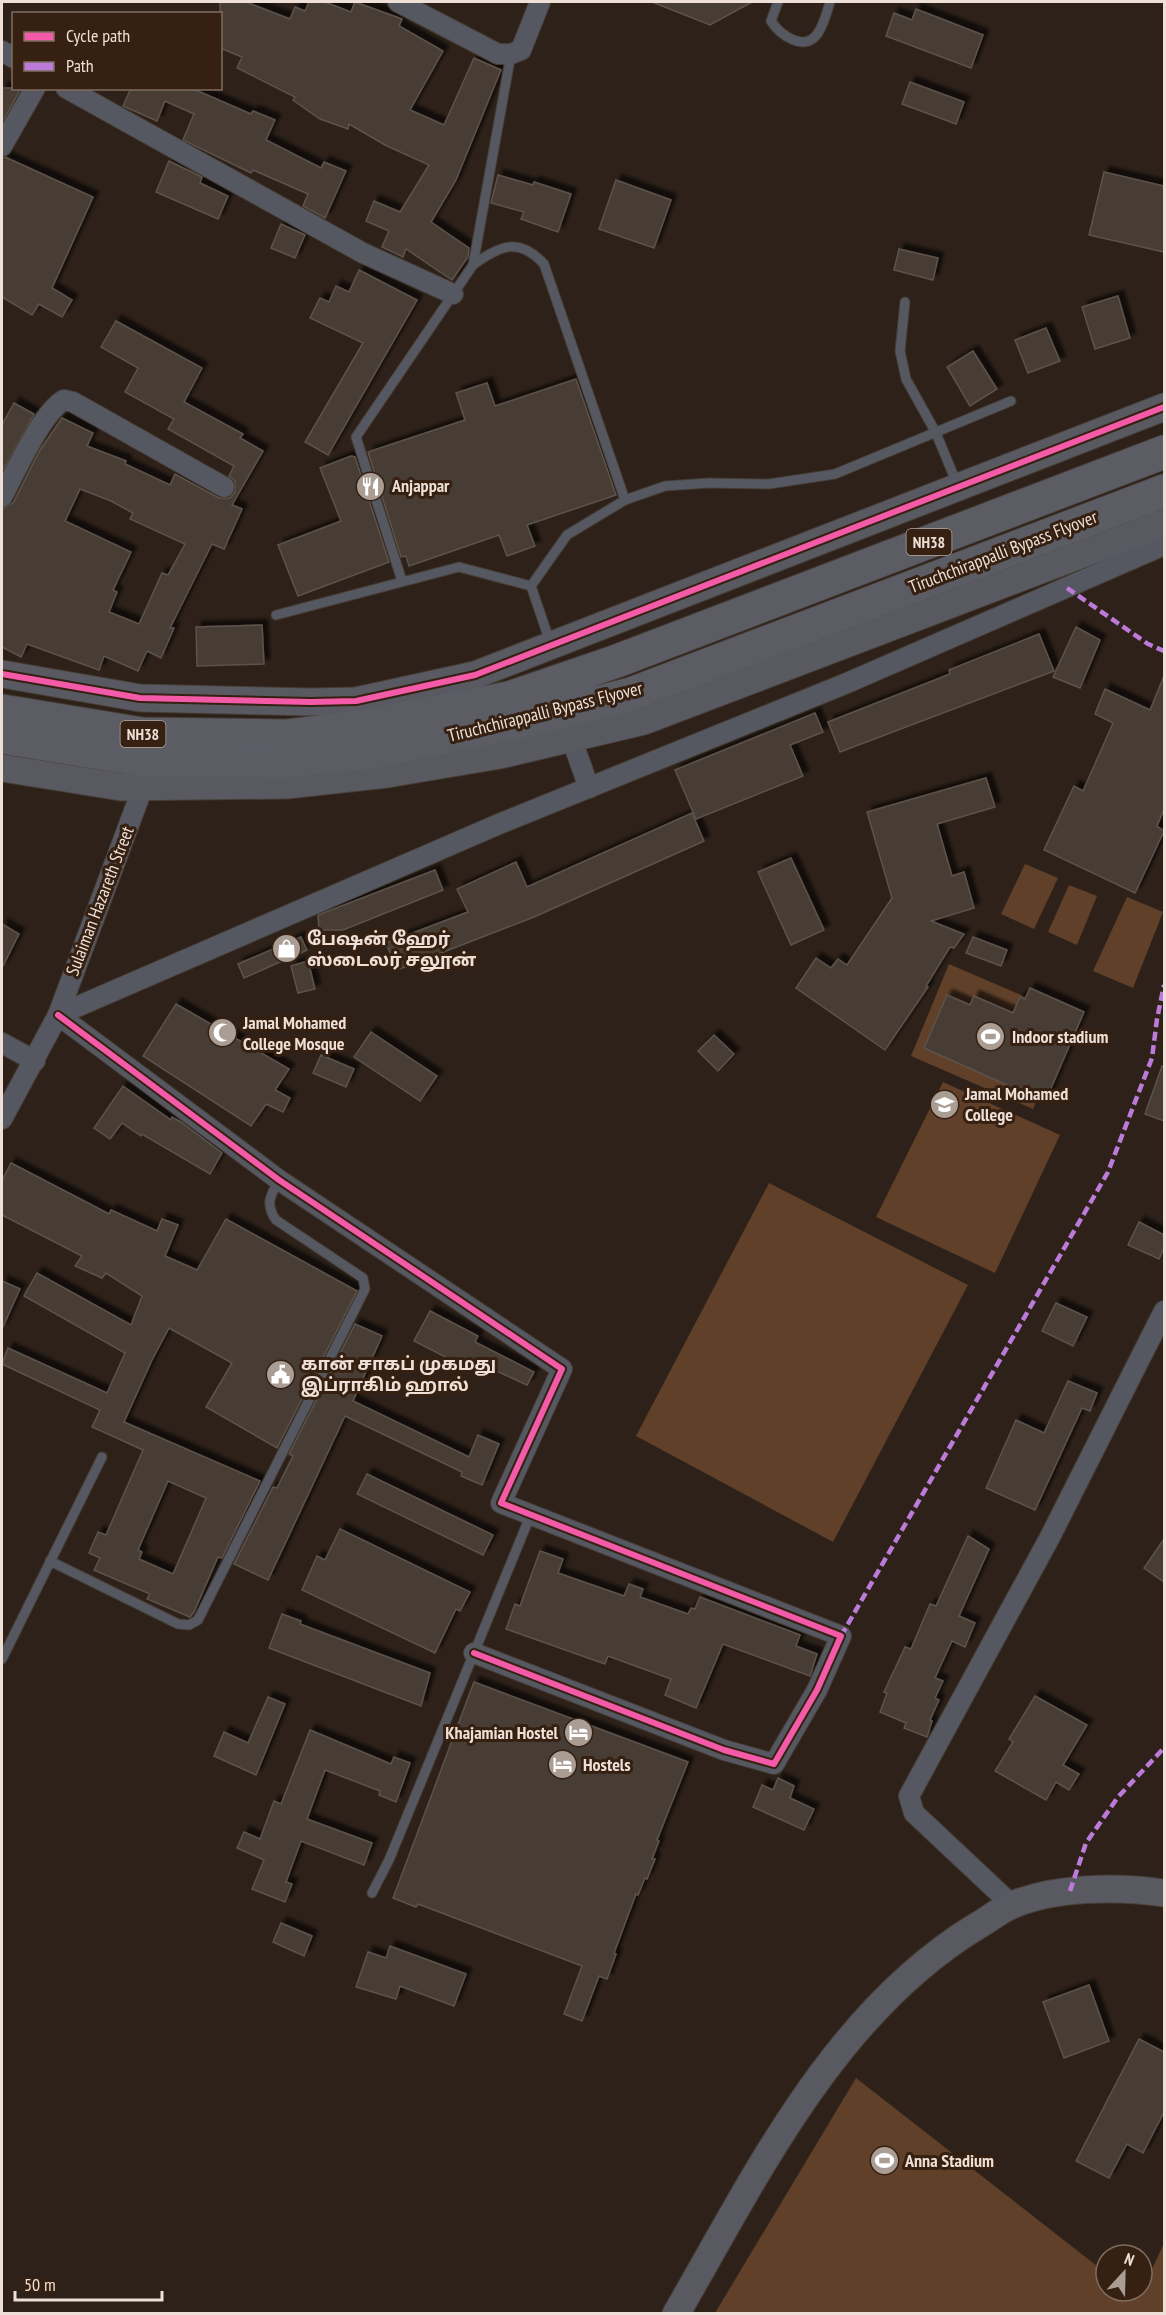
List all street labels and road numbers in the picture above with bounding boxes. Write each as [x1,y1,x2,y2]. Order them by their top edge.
street label: Tiruchchirappalli Bypass Flyover [905,505,1100,598]
road number: NH38 [906,529,952,555]
street label: Tiruchchirappalli Bypass Flyover [445,676,645,747]
road number: NH38 [120,721,166,747]
street label: Sulaiman Hazareth Street [60,823,139,979]

